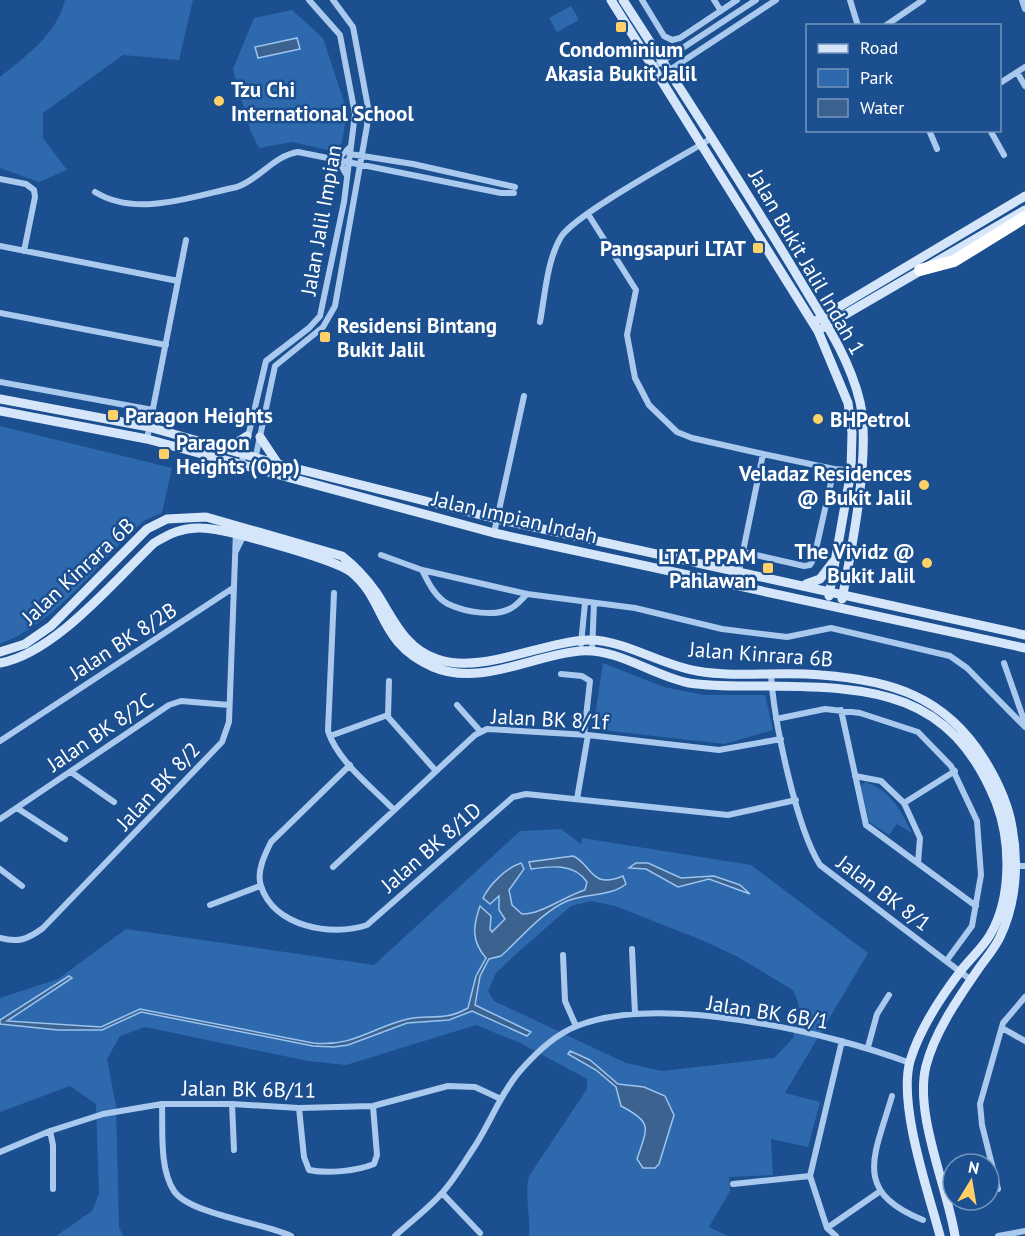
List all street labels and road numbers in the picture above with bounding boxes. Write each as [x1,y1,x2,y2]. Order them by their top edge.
street label: Jalan Jalil Impian [294,143,348,298]
street label: Jalan Bukit Jalil Indah 1 [742,163,871,360]
street label: Jalan Impian Indah [429,485,600,549]
street label: Jalan Kinrara 6B [15,512,140,631]
street label: Jalan BK 8/2B [63,596,182,686]
street label: Jalan Kinrara 6B [687,635,834,673]
street label: Jalan BK 8/2C [41,687,158,778]
street label: Jalan BK 8/1f [490,702,611,736]
street label: Jalan BK 8/2 [110,736,206,836]
street label: Jalan BK 8/1D [374,796,487,899]
street label: Jalan BK 8/1 [831,848,936,937]
street label: Jalan BK 6B/1 [704,989,831,1035]
street label: Jalan BK 6B/11 [181,1074,316,1104]

